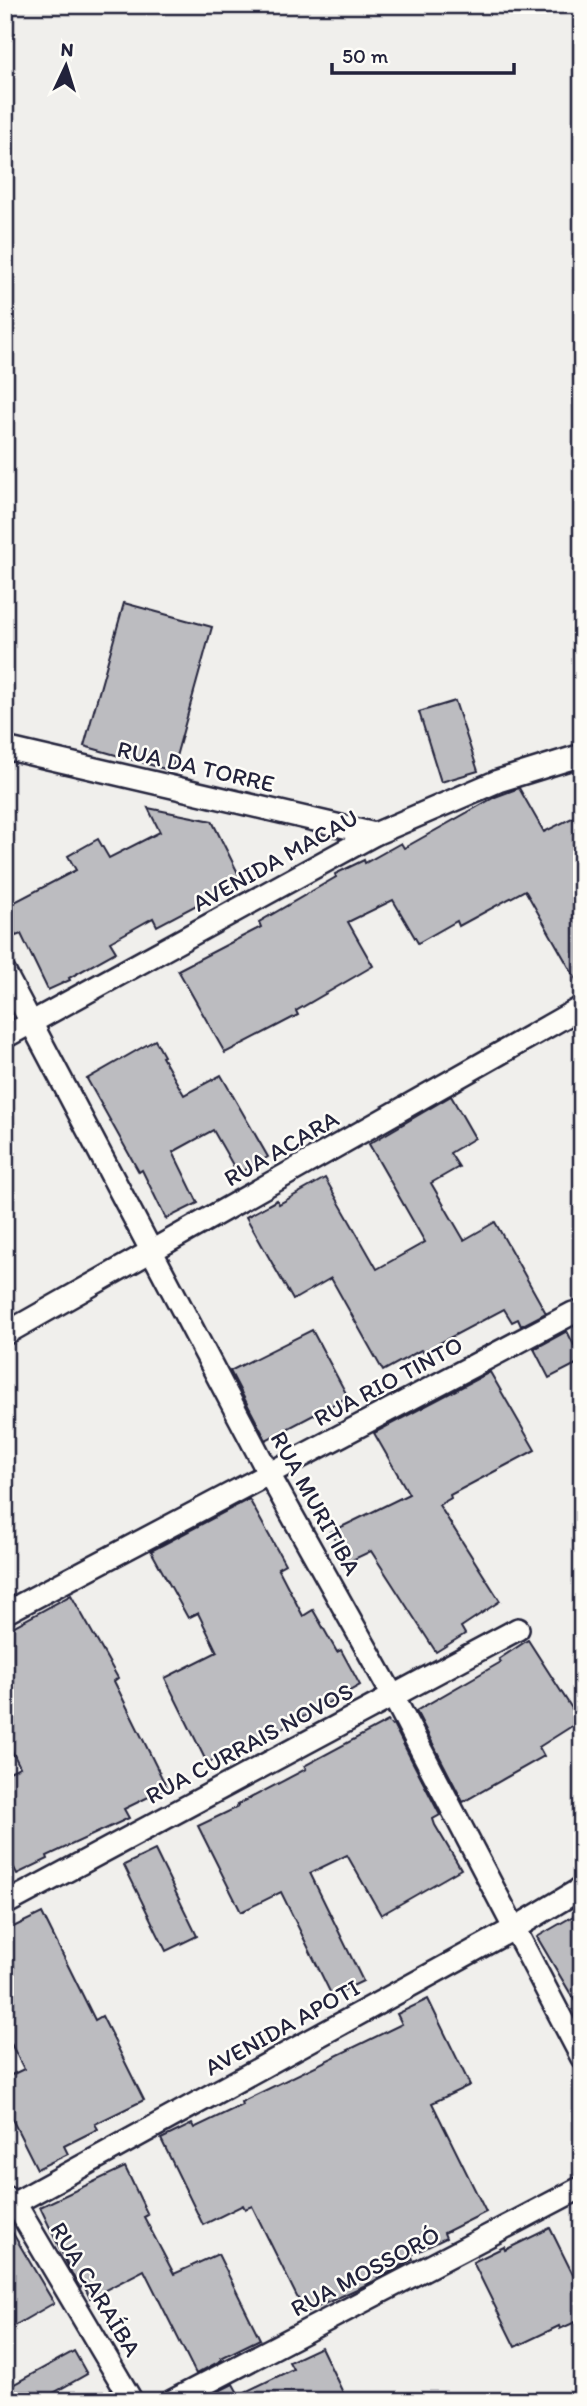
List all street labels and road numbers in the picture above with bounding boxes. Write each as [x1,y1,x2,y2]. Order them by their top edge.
street label: RUA DA TORRE [114,734,278,798]
street label: AVENIDA MACAU [187,803,363,917]
street label: RUA ACARA [219,1104,343,1192]
street label: RUA RIO TINTO [309,1330,467,1432]
street label: RUA MURITIBA [264,1426,368,1580]
street label: RUA CURRAIS NOVOS [140,1676,358,1810]
street label: AVENIDA APOTI [199,1972,365,2082]
street label: RUA CARAÍBA [44,2216,148,2362]
street label: RUA MOSSORÓ [286,2220,444,2322]

